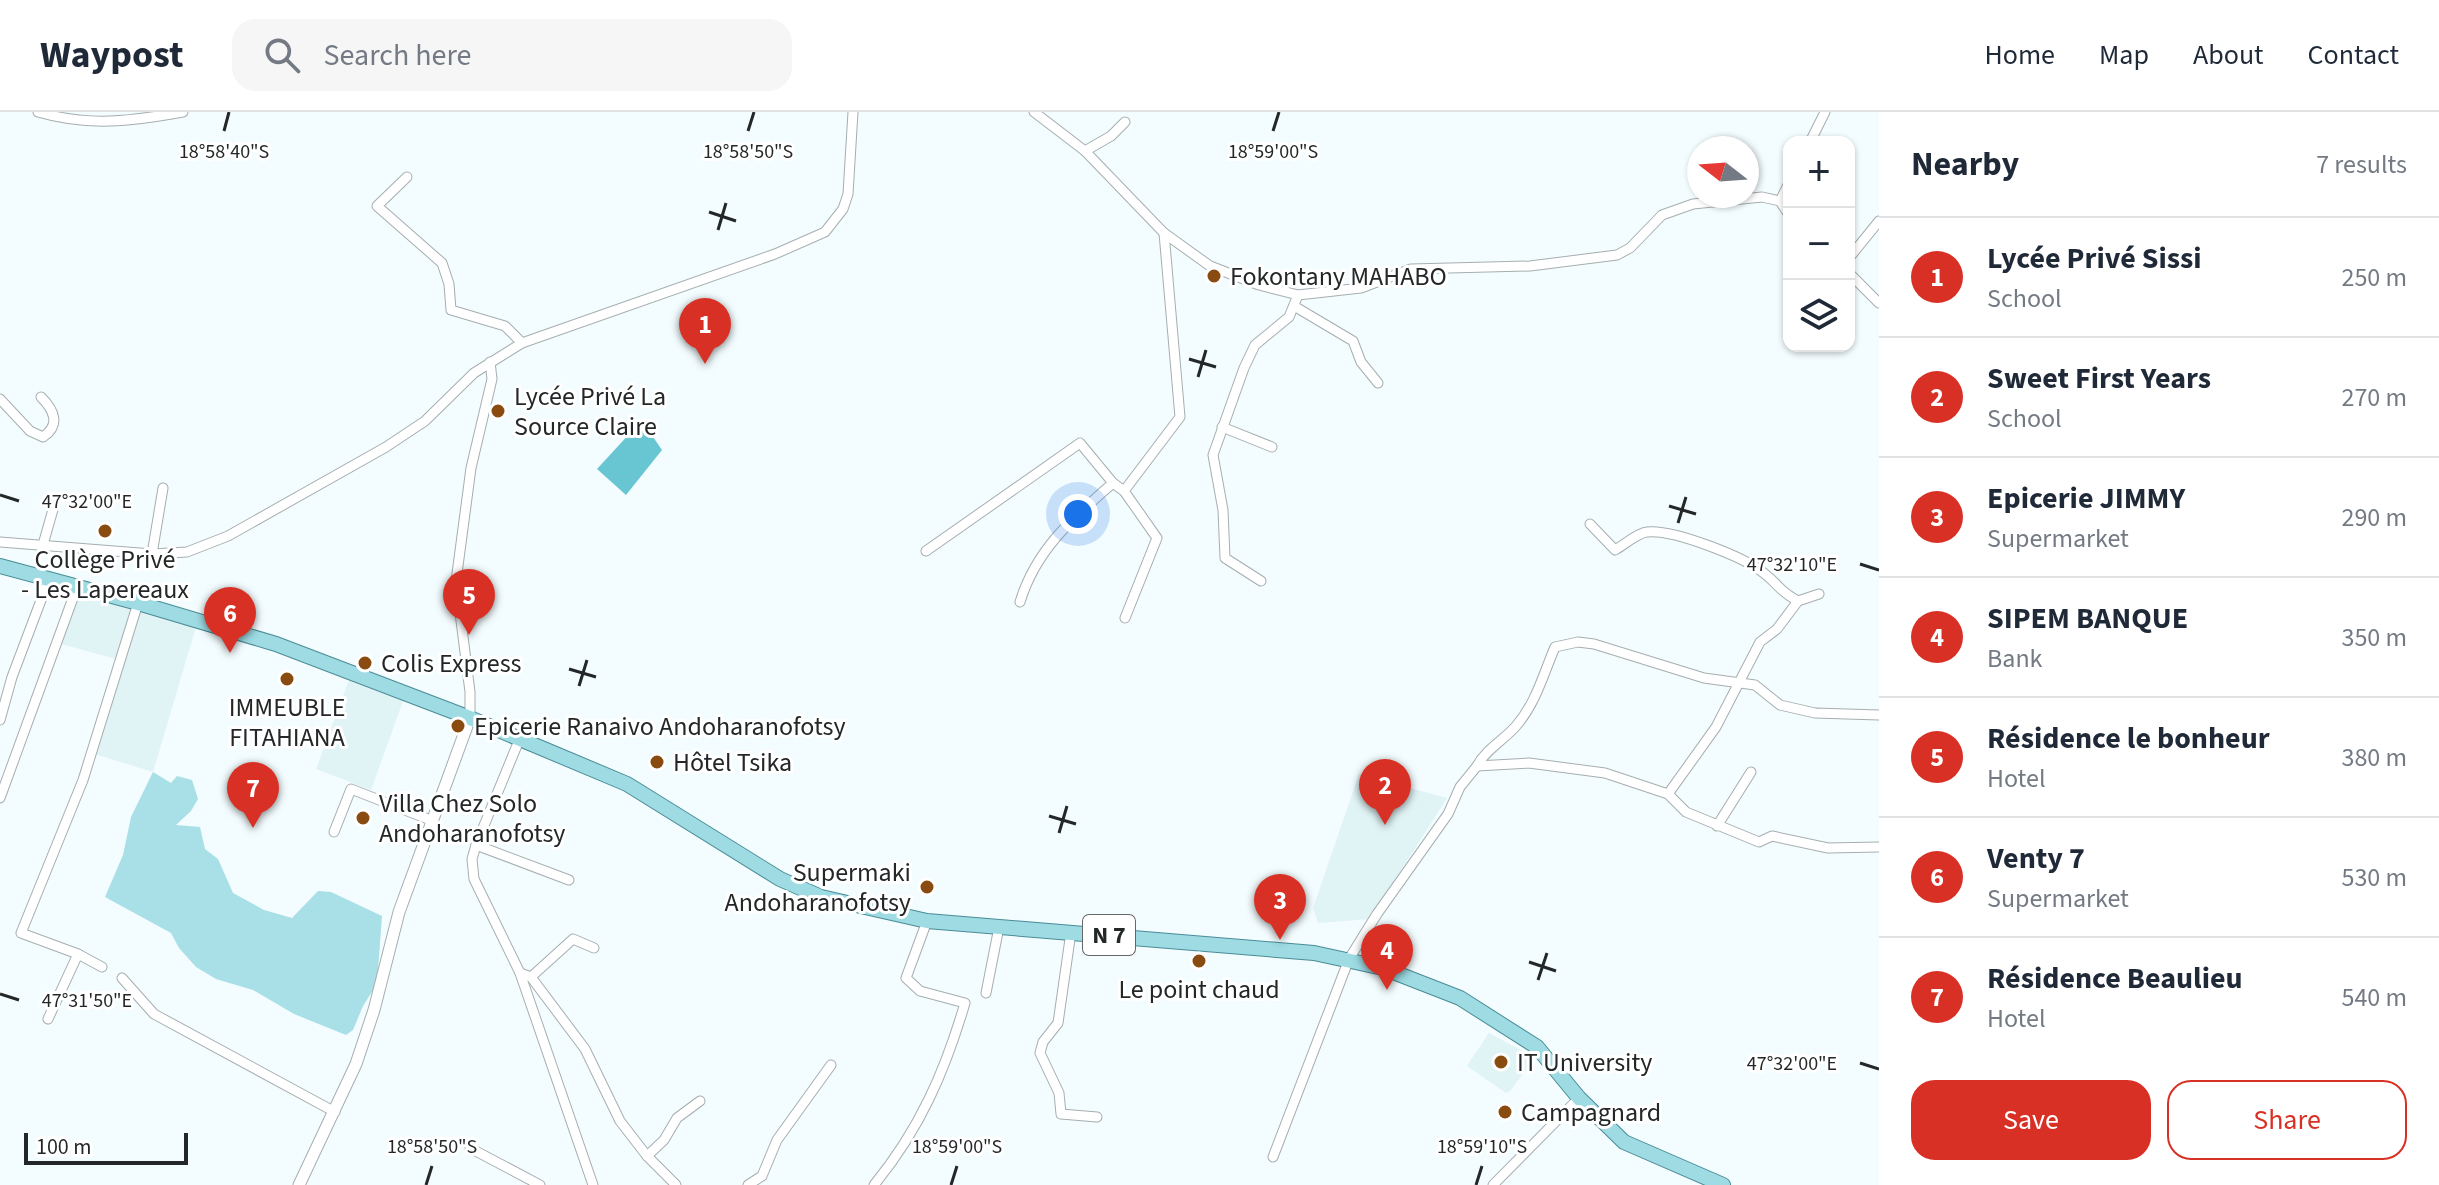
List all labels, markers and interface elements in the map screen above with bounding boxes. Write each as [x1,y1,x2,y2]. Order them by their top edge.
search box [232,19,792,91]
text: Waypost [40,28,184,82]
icon: search [260,33,304,77]
text: Search here [324,34,471,77]
text: Home [1984,35,2055,75]
text: Map [2099,35,2149,75]
text: About [2193,35,2264,75]
text: Contact [2308,35,2399,75]
north arrow [1687,136,1759,208]
map controls [1783,136,1855,352]
button: + [1783,136,1855,208]
text: 18°58'40"S [179,138,269,166]
text: 18°58'50"S [703,138,793,166]
text: 18°59'00"S [1228,138,1318,166]
text: Nearby [1911,140,2019,189]
text: 7 results [2316,146,2407,183]
button: − [1783,208,1855,280]
text: Lycée Privé Sissi [1987,237,2202,280]
place label: Fokontany MAHABO [1230,258,1447,295]
text: 1 [1930,259,1944,296]
text: 250 m [2341,259,2407,296]
marker: Fokontany MAHABO [1205,267,1223,285]
button: layers [1783,280,1855,352]
text: School [1987,280,2062,317]
pin: 1 [679,298,731,364]
text: Sweet First Years [1987,357,2211,400]
place label: Lycée Privé La Source Claire [514,378,666,445]
text: 2 [1930,379,1944,416]
text: 270 m [2341,379,2407,416]
text: School [1987,400,2062,437]
marker: Lycée Privé La Source Claire [489,402,507,420]
text: Epicerie JIMMY [1987,477,2185,520]
text: 47°32'00"E [42,488,132,516]
your location [1058,494,1098,534]
text: 3 [1930,499,1944,536]
text: 290 m [2341,499,2407,536]
text: Supermarket [1987,520,2129,557]
marker: Collège Privé - Les Lapereaux [96,522,114,540]
place label: Collège Privé - Les Lapereaux [21,541,189,608]
text: 47°32'10"E [1747,551,1837,579]
pin: 5 [443,569,495,635]
pin: 6 [204,587,256,653]
text: SIPEM BANQUE [1987,597,2188,640]
text: 4 [1930,619,1944,656]
text: 350 m [2341,619,2407,656]
text: Bank [1987,640,2042,677]
place label: Colis Express [381,645,522,682]
marker: Colis Express [356,654,374,672]
marker: IMMEUBLE FITAHIANA [278,670,296,688]
place label: IMMEUBLE FITAHIANA [229,689,346,756]
place label: Epicerie Ranaivo Andoharanofotsy [474,708,846,745]
marker: Epicerie Ranaivo Andoharanofotsy [449,717,467,735]
text: Résidence le bonheur [1987,717,2270,760]
text: 5 [1930,739,1944,776]
text: 380 m [2341,739,2407,776]
place label: Hôtel Tsika [673,744,792,781]
marker: Hôtel Tsika [648,753,666,771]
pin: 2 [1359,759,1411,825]
text: Hotel [1987,760,2046,797]
pin: 7 [227,762,279,828]
place label: Villa Chez Solo Andoharanofotsy [379,785,565,852]
marker: Villa Chez Solo Andoharanofotsy [354,809,372,827]
text: Venty 7 [1987,837,2085,880]
place label: Supermaki Andoharanofotsy [725,854,911,921]
text: 6 [1930,859,1944,896]
text: 530 m [2341,859,2407,896]
pin: 3 [1254,874,1306,940]
marker: Supermaki Andoharanofotsy [918,878,936,896]
text: Supermarket [1987,880,2129,917]
road number: N 7 [1083,915,1135,955]
pin: 4 [1361,924,1413,990]
marker: Le point chaud [1190,952,1208,970]
text: Résidence Beaulieu [1987,957,2243,1000]
place label: Le point chaud [1118,971,1280,1008]
text: 7 [1930,979,1944,1016]
text: 540 m [2341,979,2407,1016]
text: 47°31'50"E [42,987,132,1015]
text: Hotel [1987,1000,2046,1037]
place label: IT University [1517,1044,1652,1081]
text: 47°32'00"E [1747,1050,1837,1078]
marker: IT University [1492,1053,1510,1071]
button: Save [1911,1080,2151,1160]
button: Share [2167,1080,2407,1160]
place label: Campagnard [1521,1094,1661,1131]
marker: Campagnard [1496,1103,1514,1121]
scale bar [24,1129,188,1165]
text: 100 m [36,1131,91,1163]
text: 18°58'50"S [387,1133,477,1161]
text: 18°59'00"S [912,1133,1002,1161]
text: 18°59'10"S [1437,1133,1527,1161]

